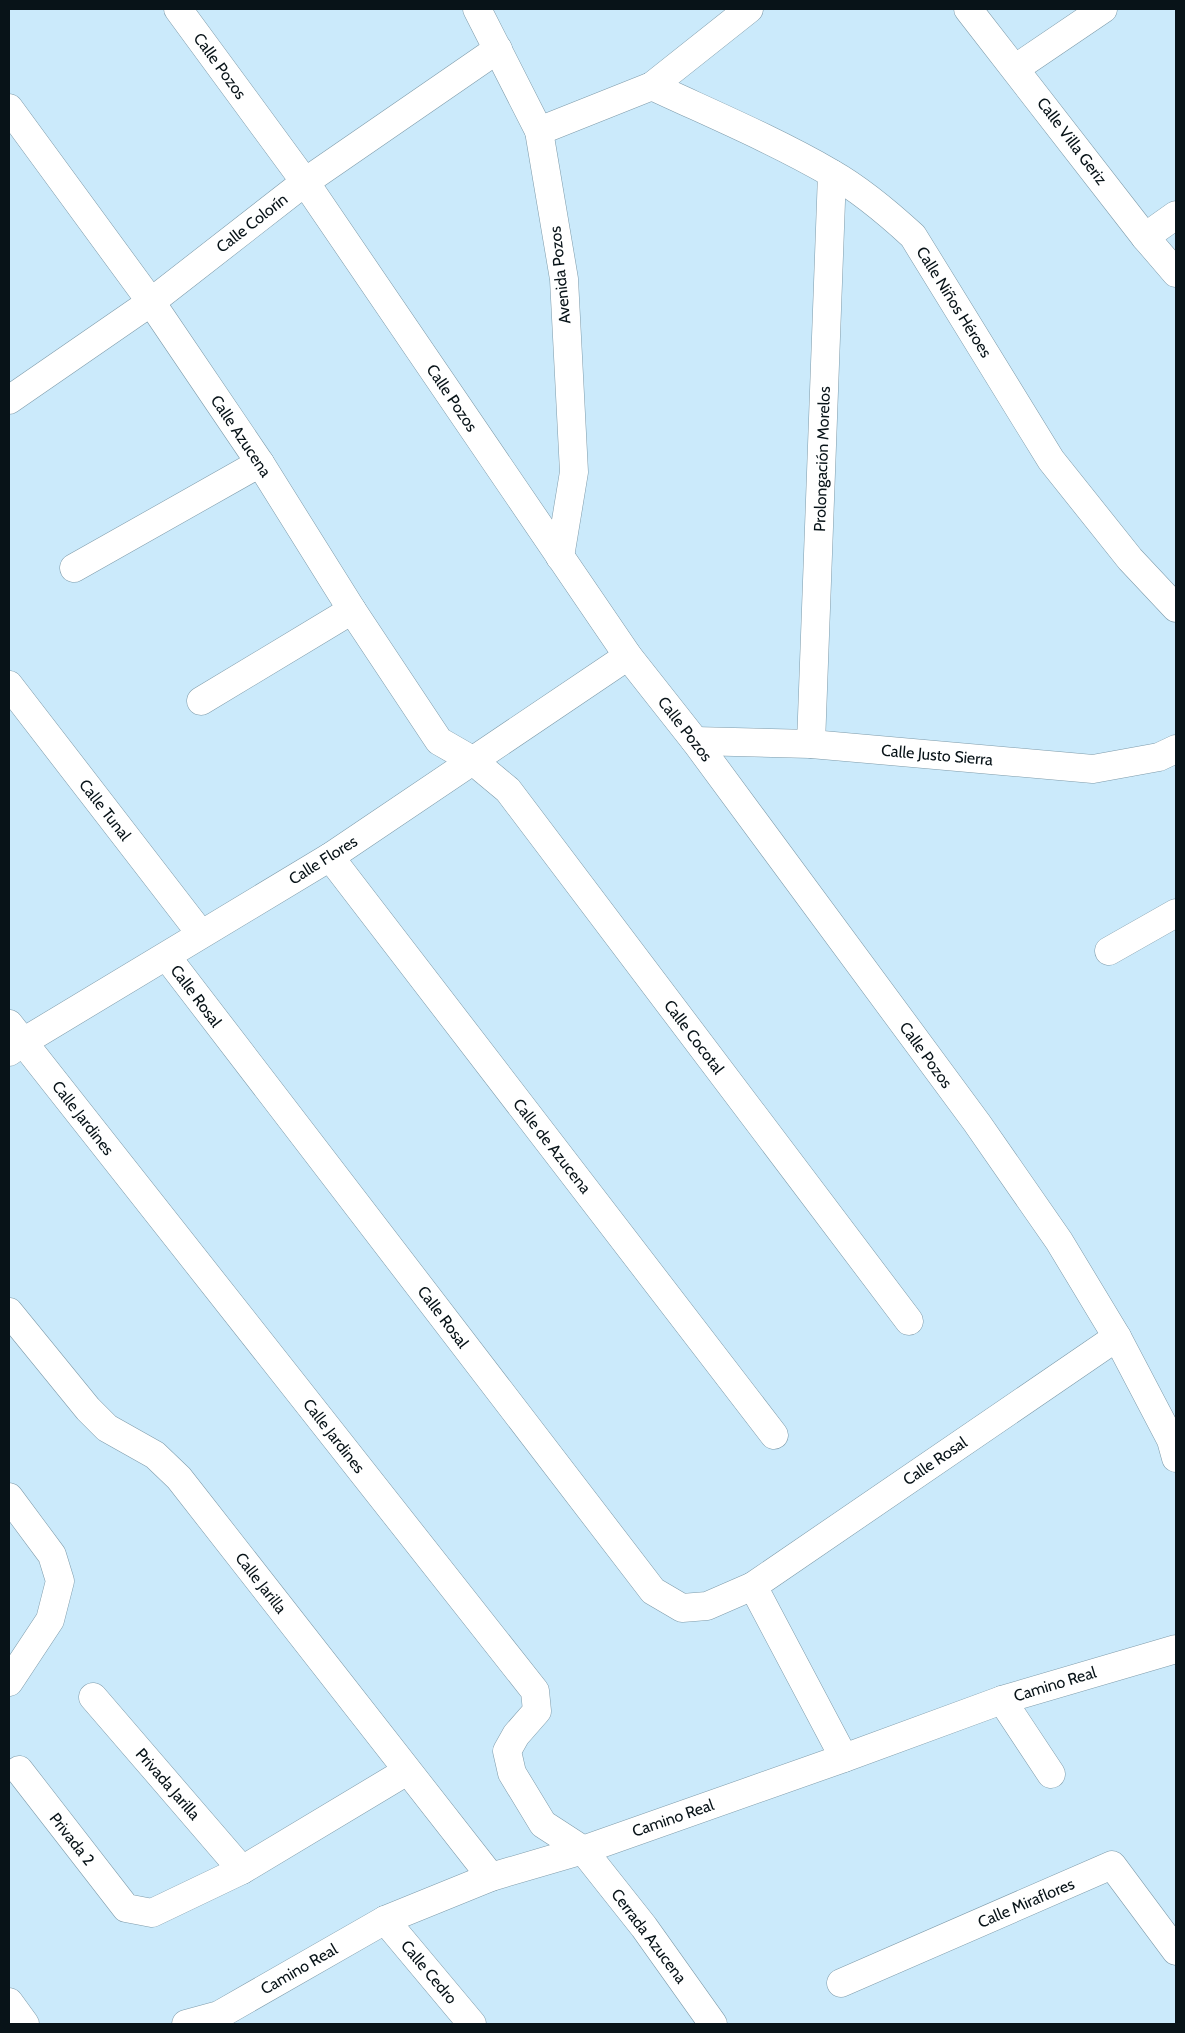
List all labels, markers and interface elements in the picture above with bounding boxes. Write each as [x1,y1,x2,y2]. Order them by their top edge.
street label: Calle Pozos [190,29,251,103]
street label: Calle Villa Geriz [1033,94,1111,189]
street label: Calle Colorín [213,189,291,257]
street label: Avenida Pozos [545,225,575,325]
street label: Calle Niños Héroes [912,243,996,361]
street label: Calle Pozos [423,361,482,436]
street label: Prolongación Morelos [810,386,834,532]
street label: Calle Azucena [207,391,275,481]
street label: Calle Pozos [654,693,716,766]
street label: Calle Justo Sierra [880,741,994,769]
street label: Calle Tunal [75,775,135,845]
street label: Calle Flores [285,831,361,889]
street label: Calle Rosal [166,961,226,1031]
street label: Calle Cocotal [660,996,728,1078]
street label: Calle Pozos [896,1018,957,1092]
street label: Calle Jardines [48,1077,118,1159]
street label: Calle de Azucena [509,1095,595,1197]
street label: Calle Rosal [413,1282,473,1352]
street label: Calle Jardines [299,1395,369,1477]
street label: Calle Rosal [899,1433,971,1489]
street label: Calle Jarilla [231,1549,291,1617]
street label: Camino Real [1011,1662,1099,1706]
street label: Privada Jarilla [132,1744,204,1824]
street label: Camino Real [630,1795,717,1841]
street label: Privada 2 [46,1809,98,1869]
street label: Calle Miraflores [975,1874,1077,1932]
street label: Cerrada Azucena [607,1885,691,1987]
street label: Calle Cedro [397,1936,461,2008]
street label: Camino Real [257,1939,341,1999]

